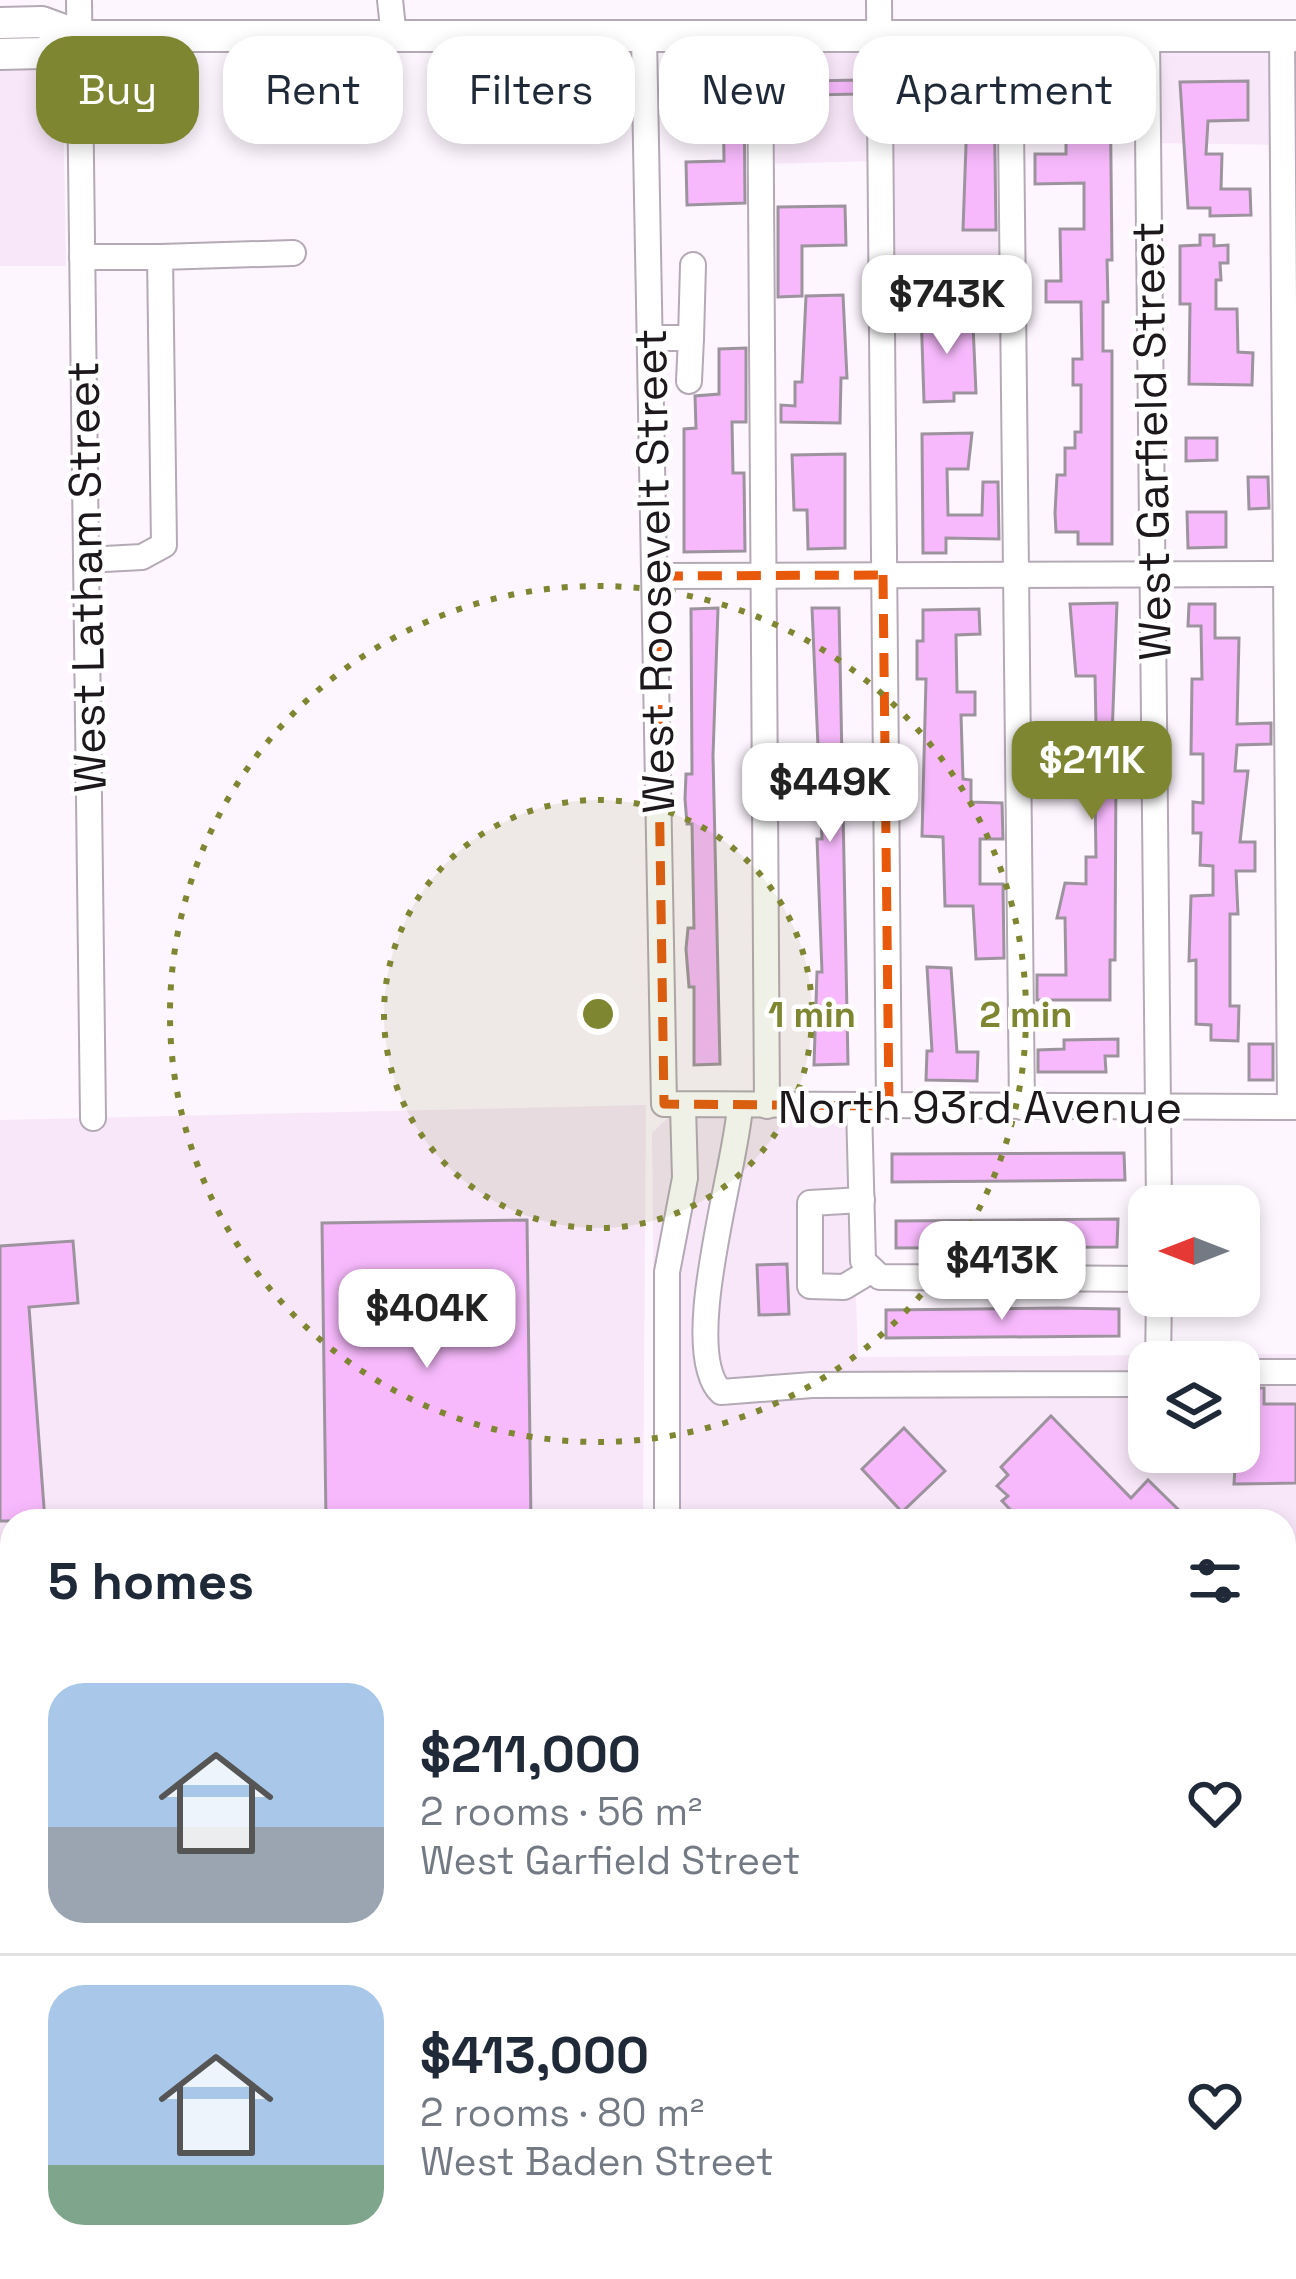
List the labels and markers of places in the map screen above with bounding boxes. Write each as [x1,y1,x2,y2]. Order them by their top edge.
pin: $743K [863,255,1031,357]
pin: $211K [1008,721,1176,823]
pin: $449K [746,743,914,845]
centre of rings [577,993,619,1035]
pin: $413K [918,1221,1086,1323]
pin: $404K [343,1269,511,1371]

